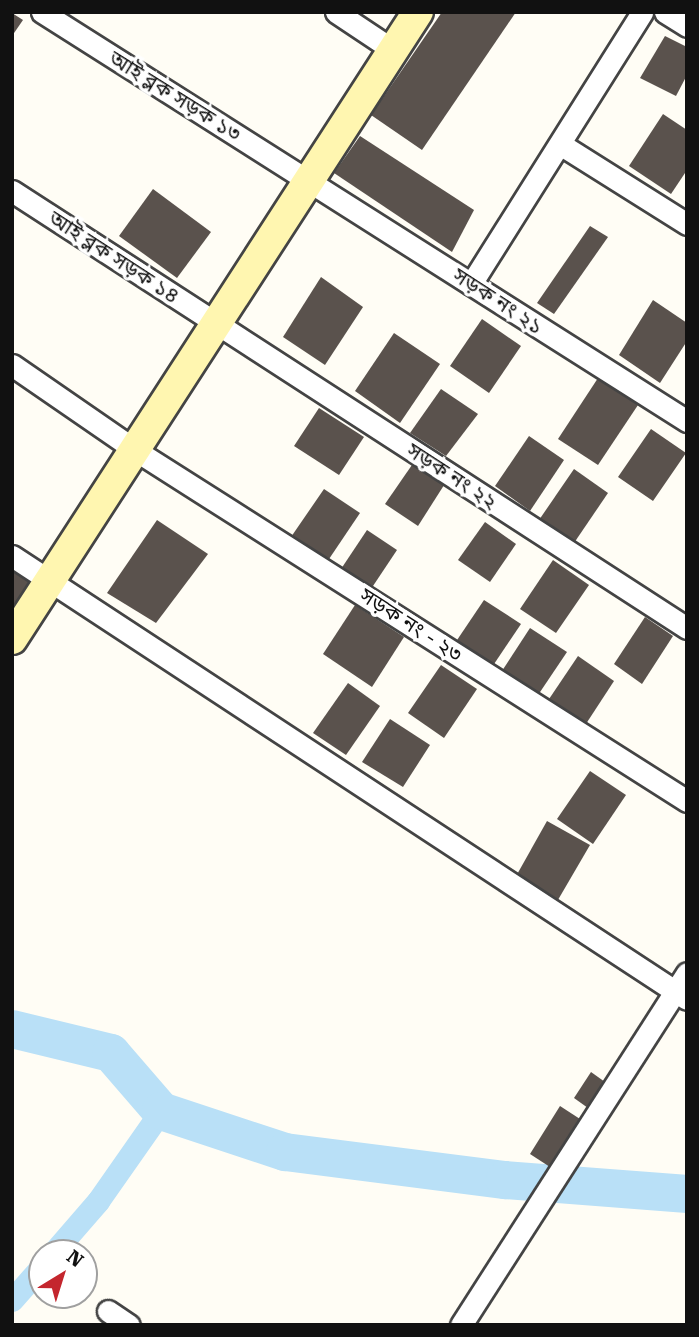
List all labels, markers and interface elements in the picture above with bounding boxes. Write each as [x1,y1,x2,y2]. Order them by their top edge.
street label: আই ব্লক সড়ক ১৩ [104,45,246,147]
street label: আই ব্লক সড়ক ১৪ [44,205,184,309]
street label: সড়ক নং ২১ [448,263,548,339]
street label: সড়ক নং ২২ [402,438,502,514]
street label: সড়ক নং - ২৩ [355,583,467,667]
north arrow [28,1239,98,1309]
text: N [62,1245,88,1272]

